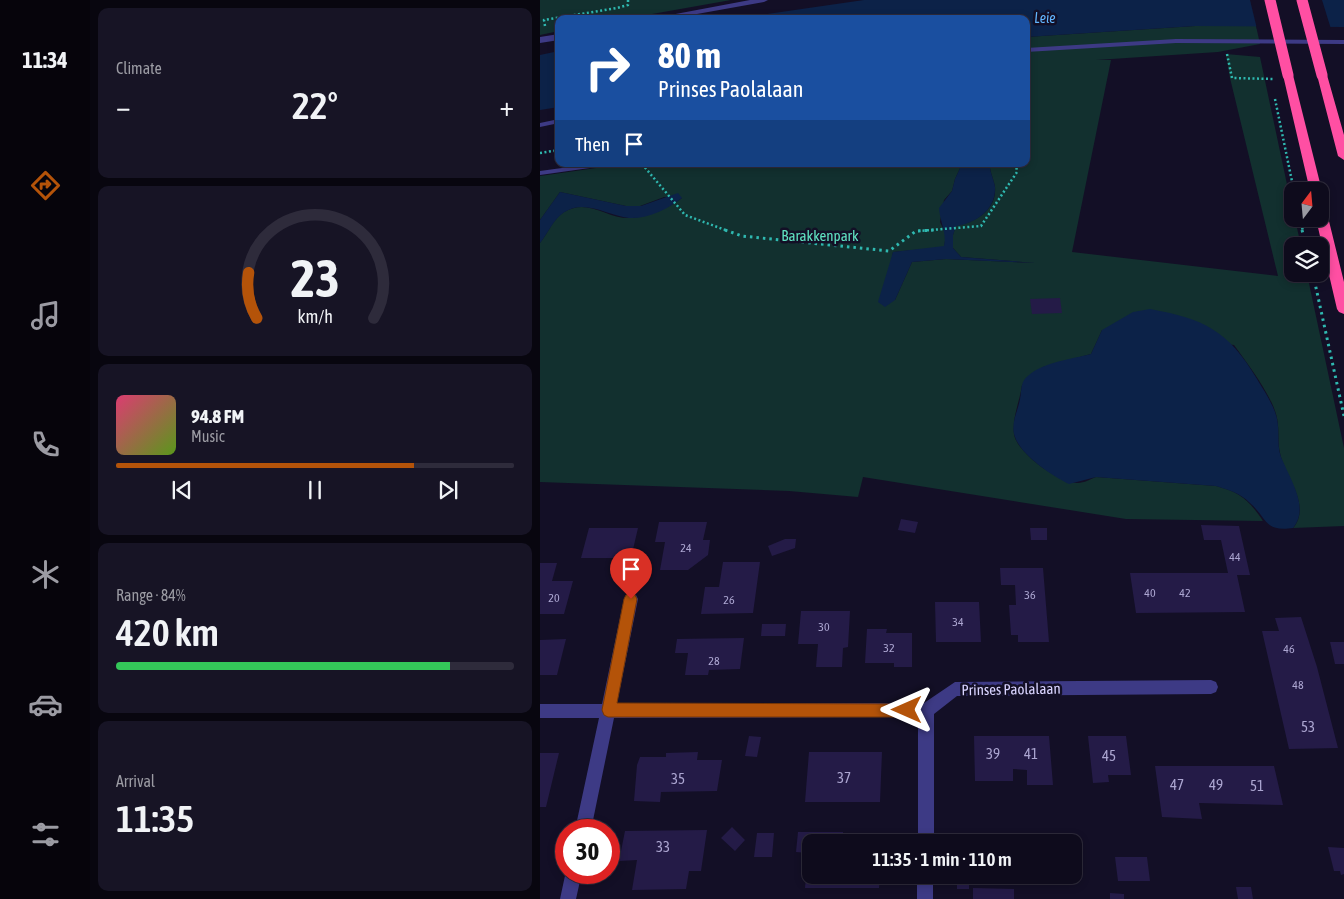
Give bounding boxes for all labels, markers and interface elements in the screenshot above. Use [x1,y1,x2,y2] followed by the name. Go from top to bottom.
[1034,10,1056,26] water label: Leie
[575,35,640,100] icon: right
[658,35,721,75] text: 80 m
[22,47,68,73] text: 11:34
[116,59,162,77] text: Climate
[658,76,803,102] text: Prinses Paolalaan
[292,84,338,127] text: 22°
[116,90,131,122] text: −
[499,90,514,122] text: +
[620,130,648,158] icon: arrive
[575,133,610,155] text: Then
[28,168,63,203] icon: directions
[1284,182,1329,228] north arrow
[1284,182,1329,282] map controls
[781,227,859,244] park label: Barakkenpark
[1284,237,1329,282] button: layers
[291,248,339,308] text: 23
[28,298,63,333] icon: music
[297,306,333,327] text: km/h
[191,405,244,427] text: 94.8 FM
[28,427,63,462] icon: phone
[191,427,225,445] text: Music
[168,476,196,504] icon: previous
[301,476,329,504] icon: pause
[434,476,462,504] icon: next
[680,541,692,555] house number: 24
[610,548,652,599] pin
[1229,550,1241,564] house number: 44
[617,555,645,583] icon: arrive
[28,557,63,592] icon: climate
[116,586,186,604] text: Range · 84%
[1144,586,1156,600] house number: 40
[1179,586,1191,600] house number: 42
[1024,588,1036,602] house number: 36
[548,591,560,605] house number: 20
[723,593,735,607] house number: 26
[116,611,219,654] text: 420 km
[952,615,964,629] house number: 34
[818,620,830,634] house number: 30
[883,641,895,655] house number: 32
[1283,642,1295,656] house number: 46
[708,654,720,668] house number: 28
[1292,678,1304,692] house number: 48
[961,680,1061,698] street label: Prinses Paolalaan
[880,683,932,735] position arrow
[28,687,63,722] icon: car
[1301,718,1315,735] house number: 53
[986,745,1000,762] house number: 39
[1024,745,1038,762] house number: 41
[1102,747,1116,764] house number: 45
[837,769,851,786] house number: 37
[671,770,685,787] house number: 35
[116,772,155,790] text: Arrival
[1170,776,1184,793] house number: 47
[1209,776,1223,793] house number: 49
[1250,777,1264,794] house number: 51
[116,797,194,840] text: 11:35
[28,817,63,852] icon: filters
[555,819,620,884] speed limit sign: 30
[656,838,670,855] house number: 33
[872,848,1012,870] text: 11:35 · 1 min · 110 m

